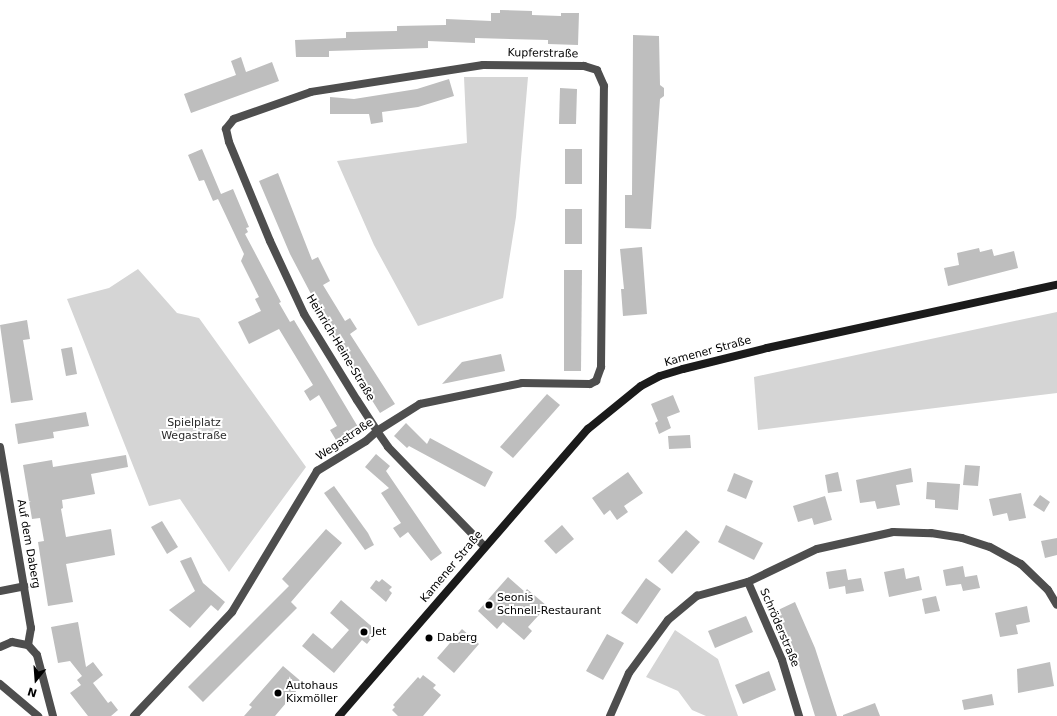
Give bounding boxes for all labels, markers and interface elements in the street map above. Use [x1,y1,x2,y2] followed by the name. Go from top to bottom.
[507,47,579,61] street label: Kupferstraße
[303,292,377,404] street label: Heinrich-Heine-Straße
[663,334,753,370] street label: Kamener Straße
[314,416,376,464] street label: Wegastraße
[161,417,227,443] park label: Spielplatz Wegastraße
[14,498,42,590] street label: Auf dem Daberg
[418,529,486,605] street label: Kamener Straße
[756,587,802,669] street label: Schröderstraße
[497,592,601,618] place label: Seonis Schnell-Restaurant
[484,600,494,610] marker: Seonis Schnell-Restaurant
[372,625,386,639] place label: Jet
[359,627,369,637] marker: Jet
[437,631,477,645] place label: Daberg
[424,633,434,643] marker: Daberg
[16,660,56,700] north arrow
[286,680,338,706] place label: Autohaus Kixmöller
[26,684,39,700] text: N
[273,688,283,698] marker: Autohaus Kixmöller

